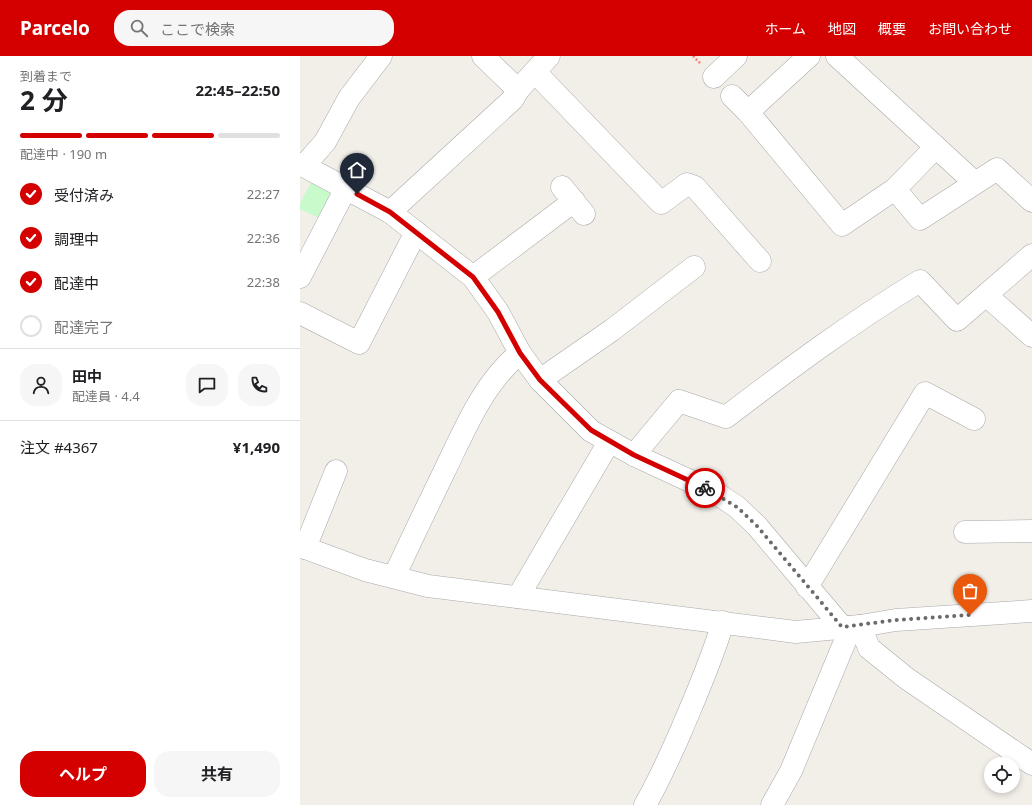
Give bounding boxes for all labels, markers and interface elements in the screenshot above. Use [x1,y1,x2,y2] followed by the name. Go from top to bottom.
[114,10,394,46] search box
[20,15,90,41] text: Parcelo
[128,17,150,39] icon: search
[160,19,235,39] text: ここで検索
[764,19,806,38] text: ホーム
[828,19,856,38] text: 地図
[878,19,906,38] text: 概要
[928,19,1012,38] text: お問い合わせ
[20,67,72,85] text: 到着まで
[195,80,280,100] text: 22:45–22:50
[20,82,68,118] text: 2 分
[20,145,107,163] text: 配達中 · 190 m
[340,153,374,194] pin
[346,159,368,181] icon: home
[20,183,42,205] icon: check
[54,185,114,205] text: 受付済み
[247,185,280,203] text: 22:27
[20,227,42,249] icon: check
[54,229,99,249] text: 調理中
[247,229,280,247] text: 22:36
[20,271,42,293] icon: check
[54,273,99,293] text: 配達中
[247,273,280,291] text: 22:38
[54,317,114,337] text: 配達完了
[20,364,62,406] button: person
[186,364,228,406] button: chat
[238,364,280,406] button: phone
[72,366,102,386] text: 田中
[72,387,140,405] text: 配達員 · 4.4
[20,437,98,457] text: 注文 #4367
[233,437,280,457] text: ¥1,490
[685,468,725,508] courier
[694,477,716,499] icon: bike
[953,574,987,615] pin
[959,580,981,602] icon: bag
[20,751,146,797] button: ヘルプ
[154,751,280,797] button: 共有
[984,757,1020,793] map controls
[984,757,1020,793] button: locate

